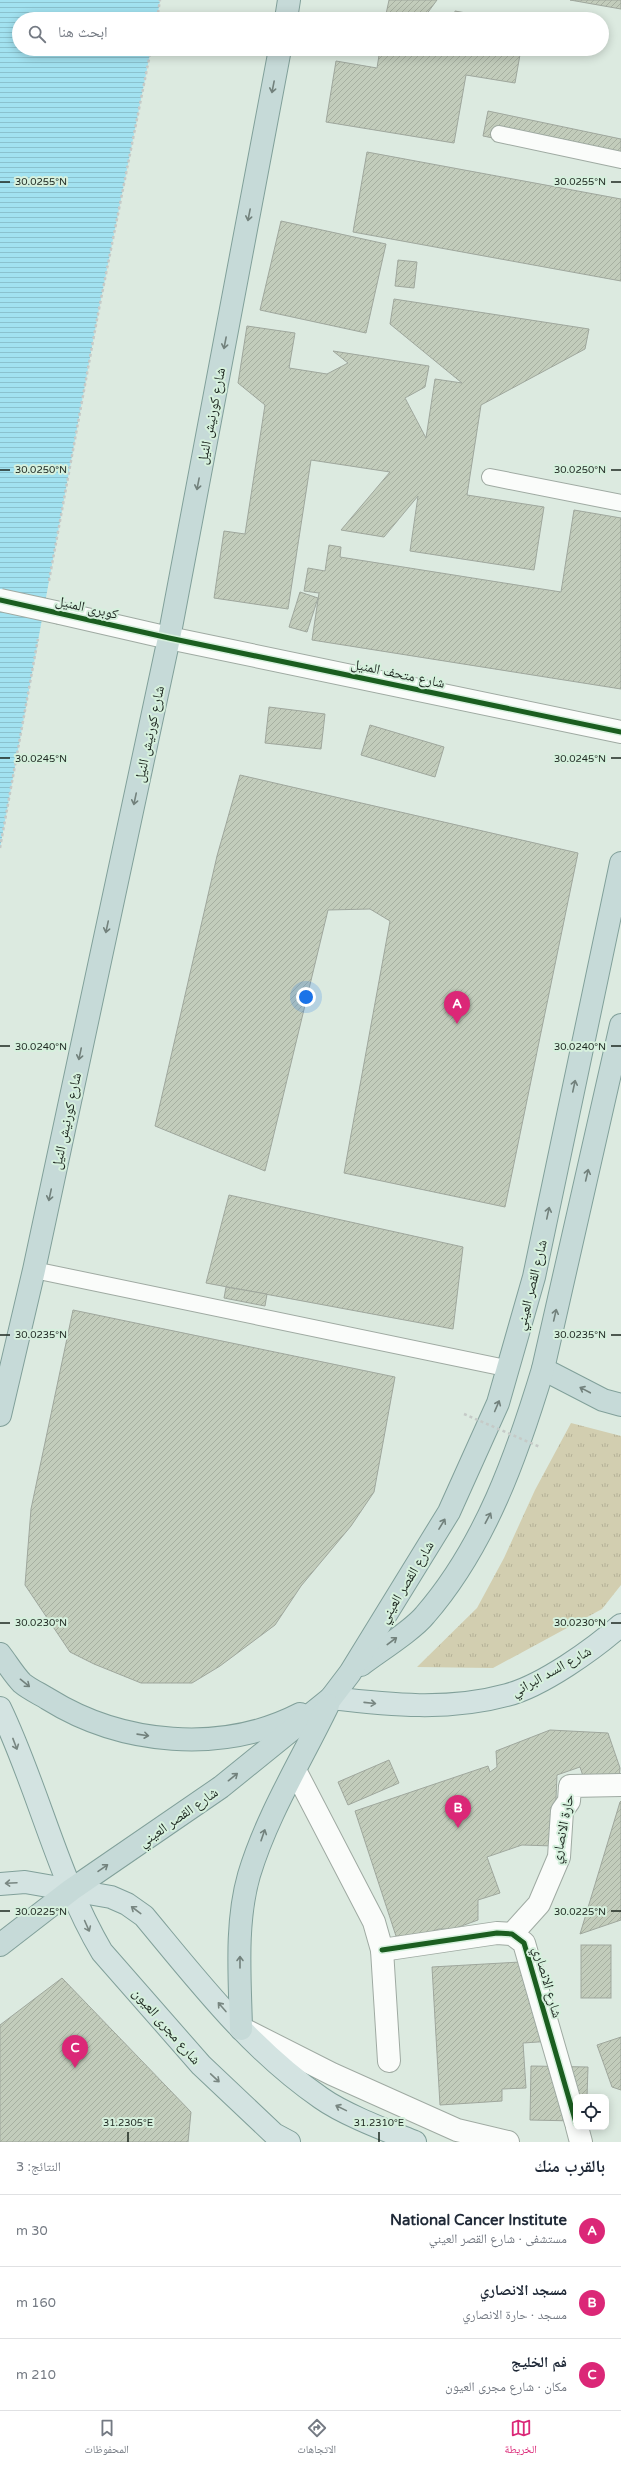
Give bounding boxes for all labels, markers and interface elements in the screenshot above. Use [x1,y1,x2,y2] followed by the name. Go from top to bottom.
[12,12,609,56] search box
[26,23,48,45] icon: search
[58,23,108,41] text: ابحث هنا
[268,80,276,93] one-way arrow
[15,176,67,188] text: 30.0255°N
[554,176,606,188] text: 30.0255°N
[244,208,252,221] one-way arrow
[220,336,228,349] one-way arrow
[194,366,230,466] street label: شارع كورنيش النيل
[15,464,67,476] text: 30.0250°N
[554,464,606,476] text: 30.0250°N
[194,477,202,490] one-way arrow
[54,592,120,623] street label: كوبرى المنيل
[349,655,446,693] street label: شارع متحف المنيل
[131,684,169,784] street label: شارع كورنيش النيل
[15,753,67,765] text: 30.0245°N
[554,753,606,765] text: 30.0245°N
[130,793,138,806] one-way arrow
[103,920,111,933] one-way arrow
[296,987,316,1007] your location
[444,991,470,1024] pin: A
[15,1041,67,1053] text: 30.0240°N
[554,1041,606,1053] text: 30.0240°N
[76,1047,84,1060] one-way arrow
[48,1071,86,1171] street label: شارع كورنيش النيل
[571,1079,579,1092] one-way arrow
[584,1169,592,1182] one-way arrow
[45,1188,53,1201] one-way arrow
[544,1207,552,1220] one-way arrow
[512,1238,553,1333] street label: شارع القصر العيني
[552,1309,560,1322] one-way arrow
[15,1329,67,1341] text: 30.0235°N
[554,1329,606,1341] text: 30.0235°N
[579,1386,591,1394] one-way arrow
[493,1400,501,1412] one-way arrow
[485,1512,492,1524] one-way arrow
[438,1518,446,1530] one-way arrow
[375,1538,440,1628] street label: شارع القصر العيني
[15,1617,67,1629] text: 30.0230°N
[554,1617,606,1629] text: 30.0230°N
[387,1637,398,1645] one-way arrow
[508,1642,596,1703] street label: شارع السد البراني
[20,1679,30,1688] one-way arrow
[363,1699,376,1707] one-way arrow
[136,1731,149,1739] one-way arrow
[11,1737,19,1749] one-way arrow
[227,1773,238,1782] one-way arrow
[135,1784,223,1853] street label: شارع القصر العيني
[547,1793,580,1866] street label: حارة الانصاري
[445,1795,471,1828] pin: B
[260,1829,268,1841] one-way arrow
[98,1864,109,1872] one-way arrow
[5,1879,18,1887] one-way arrow
[15,1906,67,1918] text: 30.0225°N
[130,1906,141,1914] one-way arrow
[554,1906,606,1918] text: 30.0225°N
[84,1919,91,1931] one-way arrow
[527,1945,566,2020] street label: شارع الانصاري
[236,1956,244,1969] one-way arrow
[128,1985,204,2069] street label: شارع مجرى العيون
[217,2002,226,2013] one-way arrow
[62,2035,88,2068] pin: C
[210,2074,220,2083] one-way arrow
[573,2094,609,2130] map controls
[573,2094,609,2130] button: locate
[336,2104,348,2111] one-way arrow
[103,2117,153,2129] text: 31.2305°E
[354,2117,404,2129] text: 31.2310°E
[534,2156,605,2177] text: بالقرب منك
[16,2159,61,2175] text: النتائج: 3
[390,2211,567,2229] text: National Cancer Institute
[16,2223,48,2239] text: 30 m
[587,2223,597,2239] text: A
[429,2231,567,2247] text: مستشفى · شارع القصر العيني
[480,2281,567,2299] text: مسجد الانصاري
[16,2295,56,2311] text: 160 m
[588,2295,597,2311] text: B
[462,2307,567,2323] text: مسجد · حارة الانصاري
[511,2353,567,2371] text: فم الخليج
[16,2367,56,2383] text: 210 m
[587,2367,597,2383] text: C
[445,2379,567,2395] text: مكان · شارع مجرى العيون
[84,2417,129,2460] tab: المحفوظات
[297,2417,336,2460] tab: الاتجاهات
[504,2417,537,2460] tab: الخريطة

